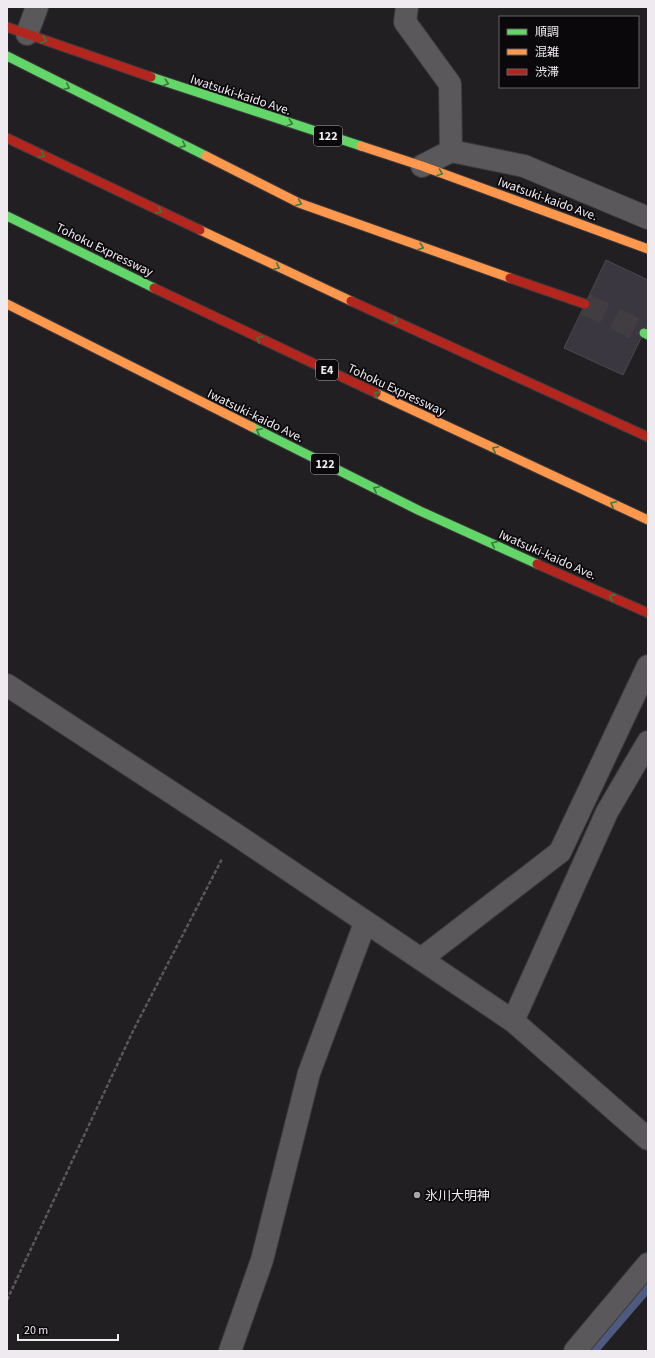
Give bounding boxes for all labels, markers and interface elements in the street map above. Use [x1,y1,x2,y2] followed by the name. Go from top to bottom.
[499,16,639,88] legend
[535,24,559,41] text: 順調
[40,35,47,44] one-way arrow
[535,44,559,61] text: 混雑
[535,64,559,81] text: 渋滞
[188,70,293,120] street label: Iwatsuki-kaido Ave.
[163,78,170,87] one-way arrow
[62,82,70,89] one-way arrow
[286,118,293,127] one-way arrow
[314,126,342,146] road number: 122
[179,140,186,148] one-way arrow
[38,150,45,158] one-way arrow
[436,168,443,176] one-way arrow
[495,173,600,225] street label: Iwatsuki-kaido Ave.
[295,198,302,206] one-way arrow
[155,206,163,214] one-way arrow
[53,219,156,281] street label: Tohoku Expressway
[418,242,425,250] one-way arrow
[272,262,280,270] one-way arrow
[390,316,398,324] one-way arrow
[256,336,264,344] one-way arrow
[345,359,449,421] street label: Tohoku Expressway
[316,360,338,380] road number: E4
[204,385,307,447] street label: Iwatsuki-kaido Ave.
[374,391,382,399] one-way arrow
[256,428,264,436] one-way arrow
[492,446,499,454] one-way arrow
[311,454,339,474] road number: 122
[373,486,380,494] one-way arrow
[609,501,617,509] one-way arrow
[496,525,599,585] street label: Iwatsuki-kaido Ave.
[490,541,498,549] one-way arrow
[609,594,617,602] one-way arrow
[425,1187,490,1205] place label: 氷川大明神
[412,1190,422,1200] marker: 氷川大明神
[18,1316,118,1342] scale bar
[24,1322,48,1339] text: 20 m

